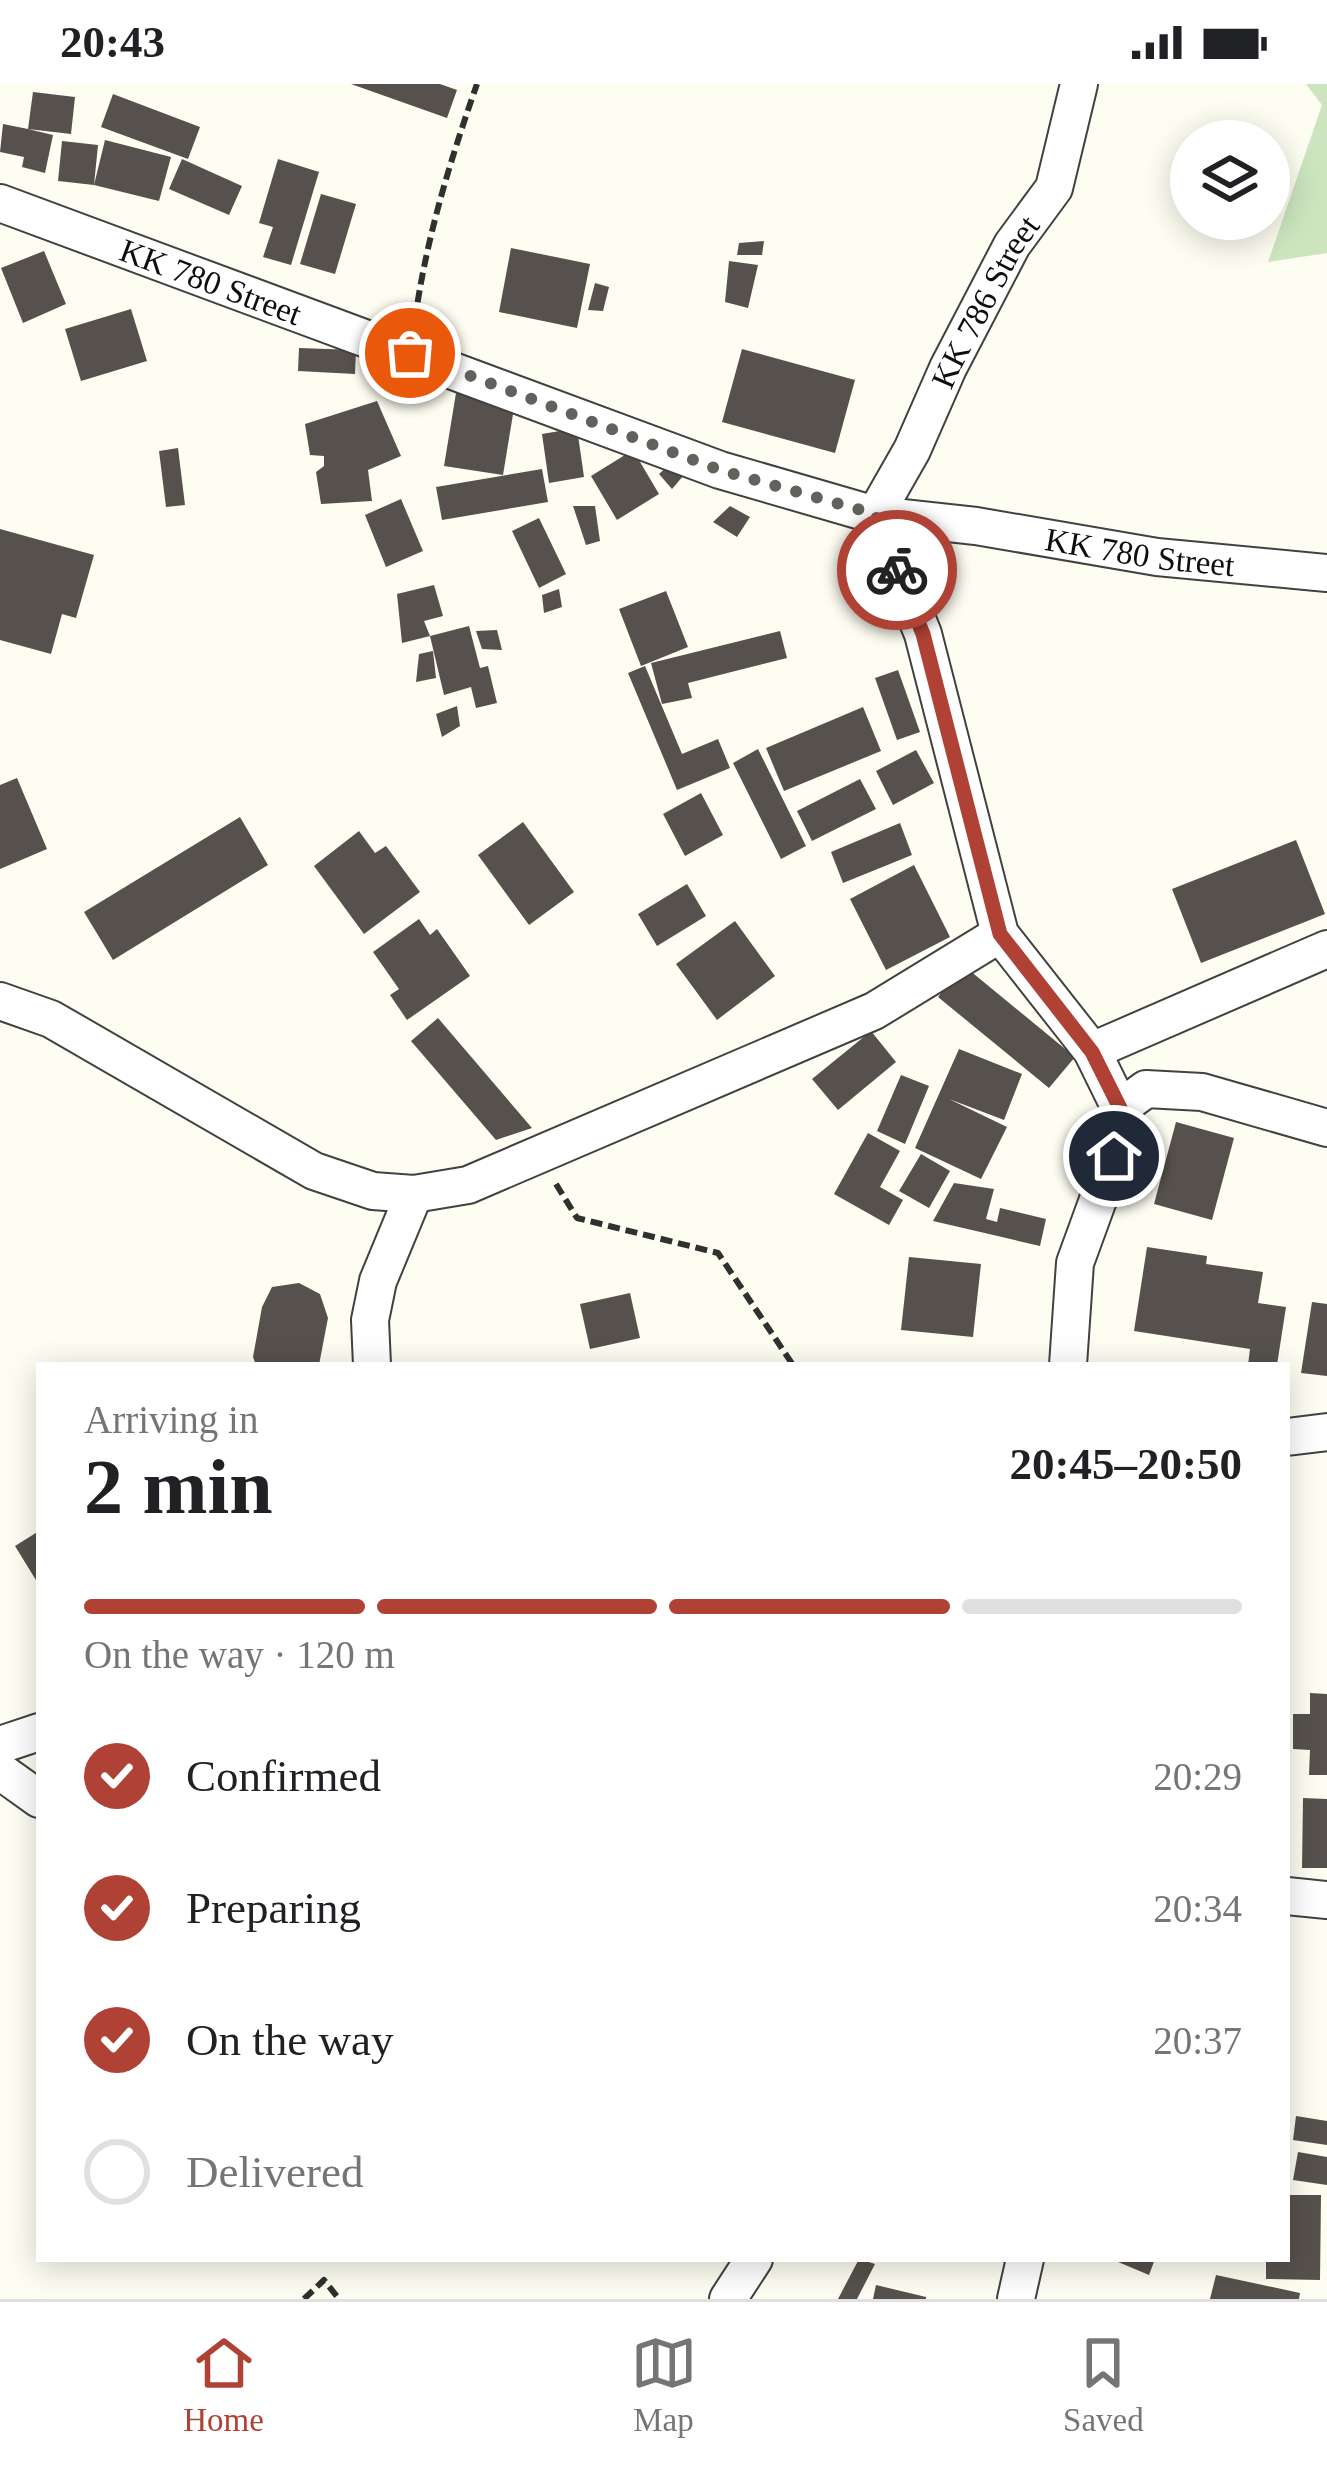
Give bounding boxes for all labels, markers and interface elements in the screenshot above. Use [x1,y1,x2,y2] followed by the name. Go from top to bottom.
[60,17,165,67] text: 20:43
[1170,120,1290,240] map controls
[1170,120,1290,240] button: layers
[925,209,1047,394] street label: KK 786 Street
[115,232,306,332] street label: KK 780 Street
[359,302,461,404] pin
[377,320,443,386] icon: bag
[837,510,957,630] courier
[1043,521,1236,583] street label: KK 780 Street
[864,537,930,603] icon: bike
[1063,1105,1165,1207] pin
[1081,1123,1147,1189] icon: home
[84,1398,258,1441] text: Arriving in
[1010,1439,1242,1489] text: 20:45–20:50
[84,1443,273,1530] text: 2 min
[84,1633,395,1676] text: On the way · 120 m
[84,1743,150,1809] icon: check
[186,1751,381,1801] text: Confirmed
[1153,1755,1242,1798] text: 20:29
[84,1875,150,1941] icon: check
[186,1883,361,1933] text: Preparing
[1153,1887,1242,1930] text: 20:34
[84,2007,150,2073] icon: check
[186,2015,393,2065] text: On the way
[1153,2019,1242,2062] text: 20:37
[186,2147,363,2197] text: Delivered
[183,2330,264,2439] tab: Home
[631,2330,697,2439] tab: Map
[1063,2330,1144,2439] tab: Saved

